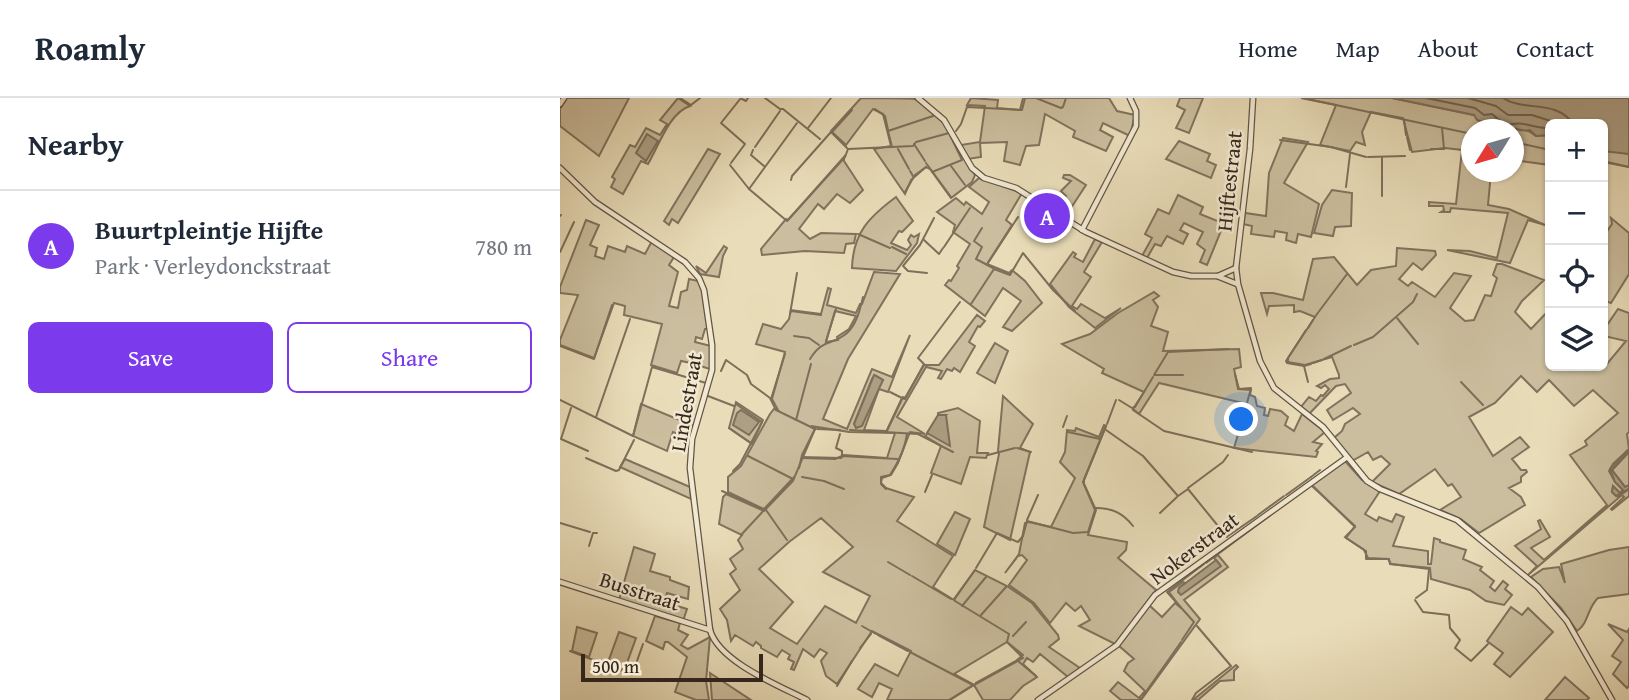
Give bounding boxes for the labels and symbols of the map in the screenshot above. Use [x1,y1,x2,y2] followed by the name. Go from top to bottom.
[1461,119,1524,182] north arrow
[1208,129,1250,233] street label: Hijftestraat
[1024,190,1070,242] pin: A
[662,349,710,454] street label: Lindestraat
[1224,402,1258,436] your location
[1143,504,1246,592] street label: Nokerstraat
[596,563,685,619] street label: Busstraat
[581,651,763,683] scale bar

